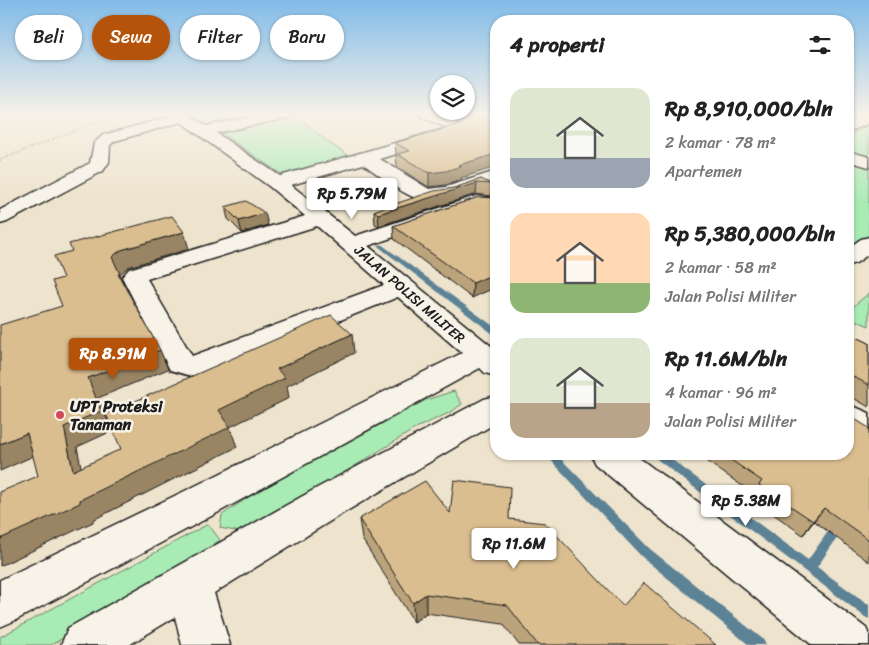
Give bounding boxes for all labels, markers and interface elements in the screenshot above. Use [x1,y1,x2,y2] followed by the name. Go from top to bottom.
[15,15,82,60] chip: Beli
[92,15,170,60] chip: Sewa
[180,15,260,60] chip: Filter
[270,15,344,60] chip: Baru
[510,26,604,64] text: 4 properti
[806,31,834,59] icon: filters
[430,75,475,120] map controls
[430,75,475,120] button: layers
[665,90,833,128] text: Rp 8,910,000/bln
[550,108,610,168] icon: home
[665,128,776,157] text: 2 kamar · 78 m²
[665,157,742,186] text: Apartemen
[300,178,404,220] pin: Rp 5.79M
[318,179,386,208] text: Rp 5.79M
[665,215,835,253] text: Rp 5,380,000/bln
[550,233,610,293] icon: home
[348,238,471,350] street label: JALAN POLISI MILITER
[665,253,777,282] text: 2 kamar · 58 m²
[665,282,796,311] text: Jalan Polisi Militer
[61,338,165,380] pin: Rp 8.91M
[80,339,146,368] text: Rp 8.91M
[665,340,787,378] text: Rp 11.6M/bln
[550,358,610,418] icon: home
[665,378,777,407] text: 4 kamar · 96 m²
[70,392,163,439] place label: UPT Proteksi Tanaman
[665,407,796,436] text: Jalan Polisi Militer
[54,409,66,421] marker: UPT Proteksi Tanaman
[694,484,798,527] pin: Rp 5.38M
[712,486,780,515] text: Rp 5.38M
[462,528,566,570] pin: Rp 11.6M
[482,529,546,558] text: Rp 11.6M

